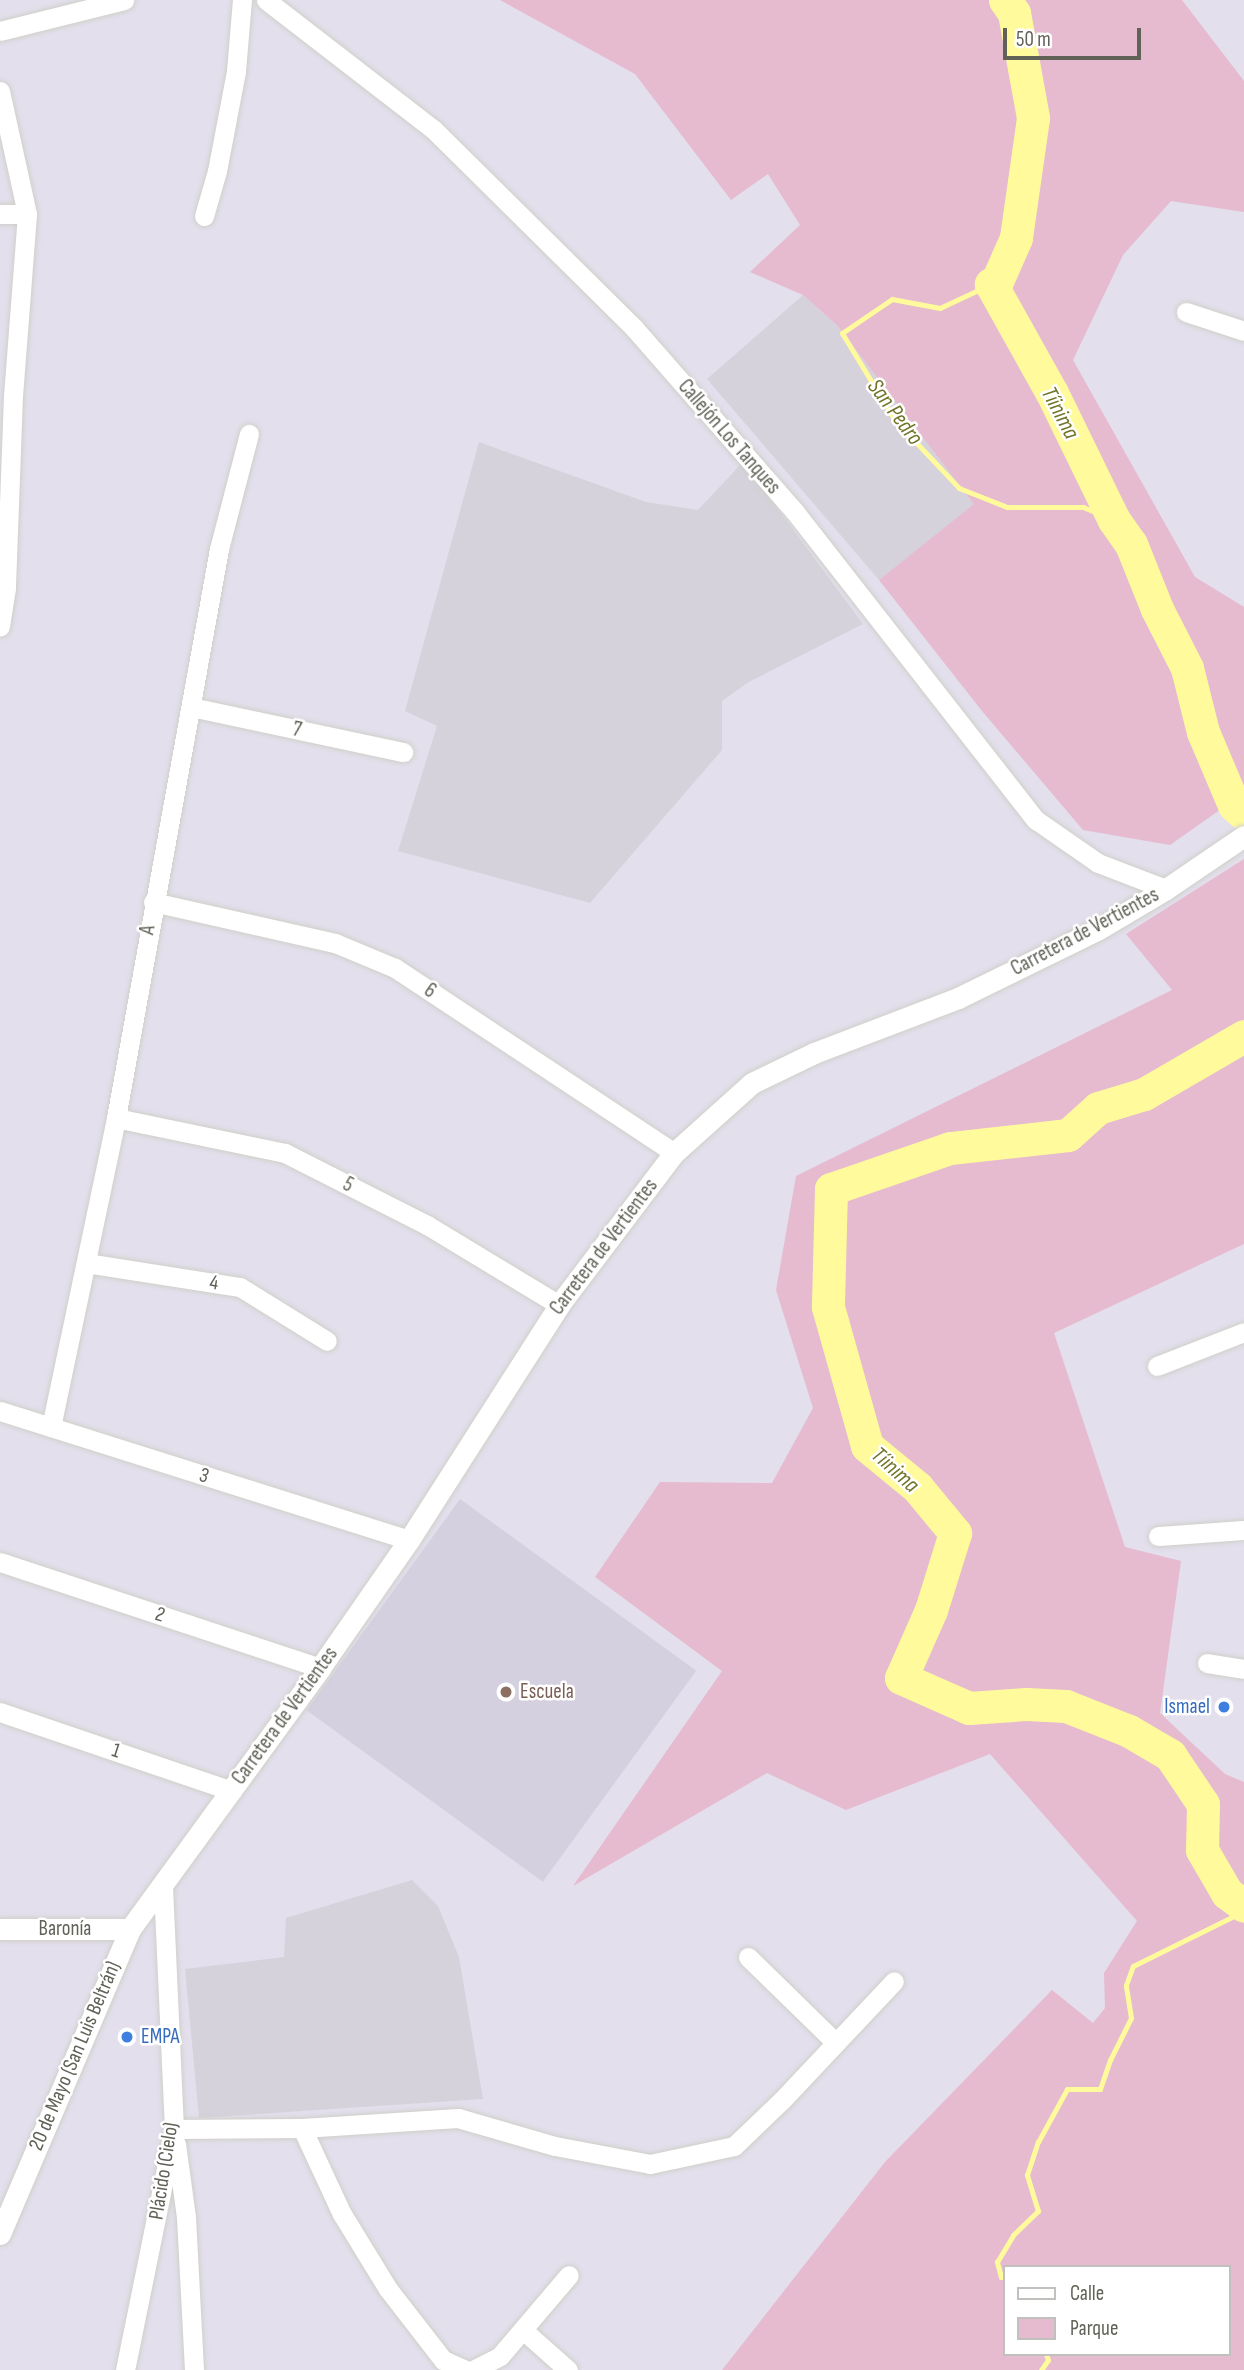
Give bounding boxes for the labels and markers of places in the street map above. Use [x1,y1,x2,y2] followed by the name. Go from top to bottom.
[520,1679,574,1705] place label: Escuela
[498,1684,514,1700] marker: Escuela
[1164,1694,1210,1720] place label: Ismael
[1216,1699,1232,1715] marker: Ismael
[141,2024,179,2050] place label: EMPA
[119,2029,135,2045] marker: EMPA

